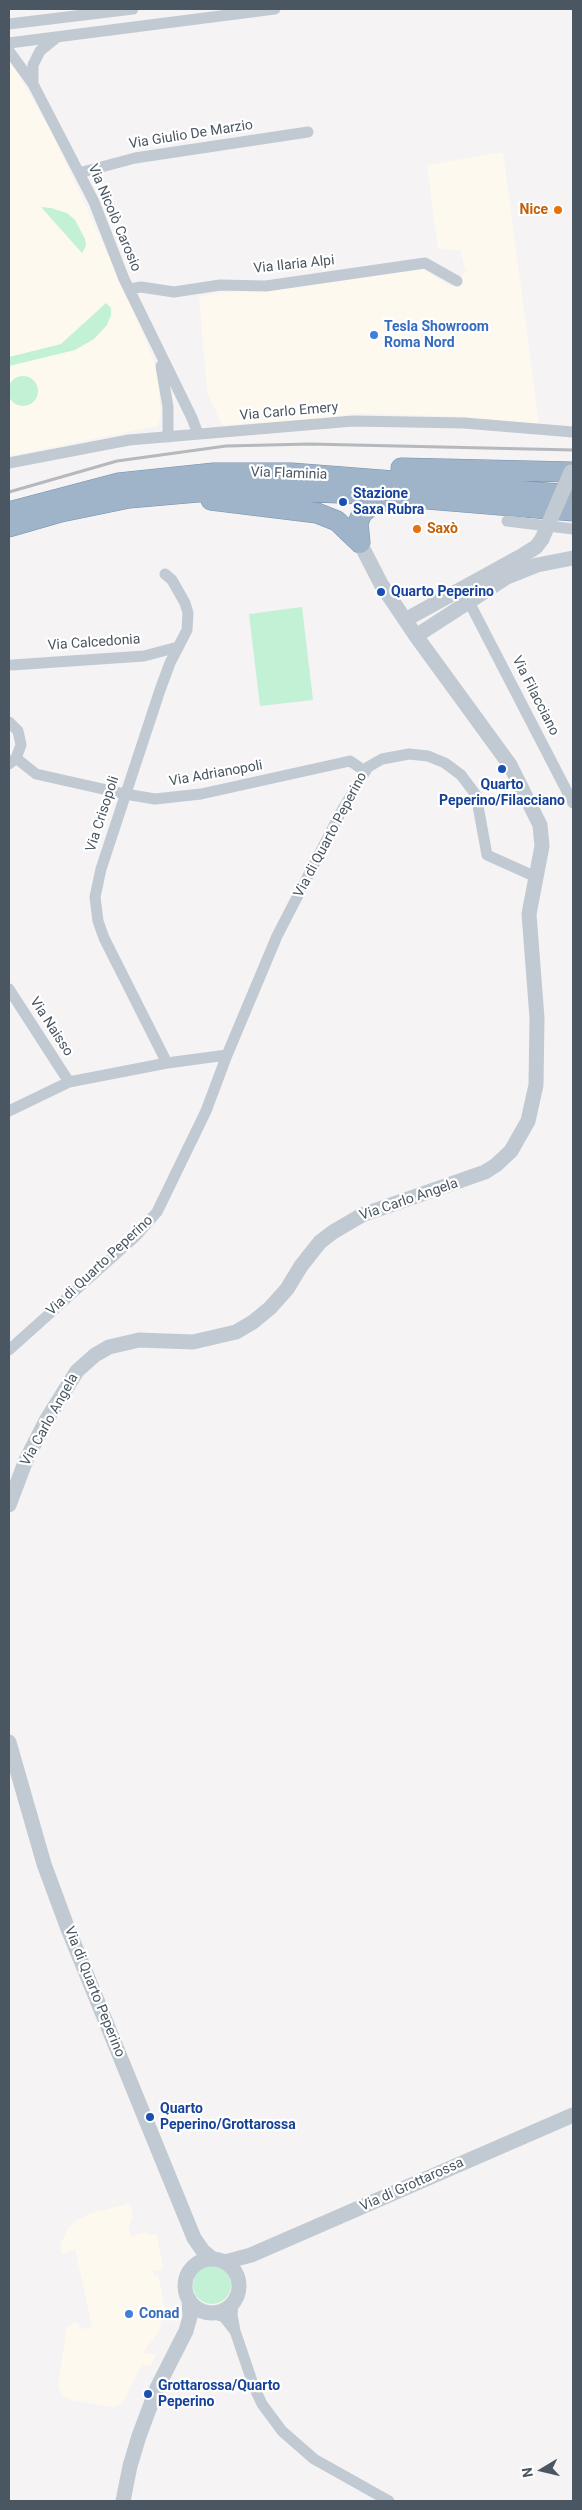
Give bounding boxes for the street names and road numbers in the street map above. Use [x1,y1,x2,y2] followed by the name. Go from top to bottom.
[128,117,254,153] street label: Via Giulio De Marzio
[84,162,144,274] street label: Via Nicolò Carosio
[253,252,335,278] street label: Via Ilaria Alpi
[239,399,339,425] street label: Via Carlo Emery
[250,464,328,484] street label: Via Flaminia
[47,631,141,655] street label: Via Calcedonia
[508,653,562,739] street label: Via Filacciano
[168,758,264,790] street label: Via Adrianopoli
[291,769,371,901] street label: Via di Quarto Peperino
[83,774,123,854] street label: Via Crisopoli
[26,994,76,1060] street label: Via Naisso
[358,1175,460,1225] street label: Via Carlo Angela
[43,1212,157,1320] street label: Via di Quarto Peperino
[18,1371,82,1469] street label: Via Carlo Angela
[60,1924,128,2060] street label: Via di Quarto Peperino
[358,2155,466,2215] street label: Via di Grottarossa

